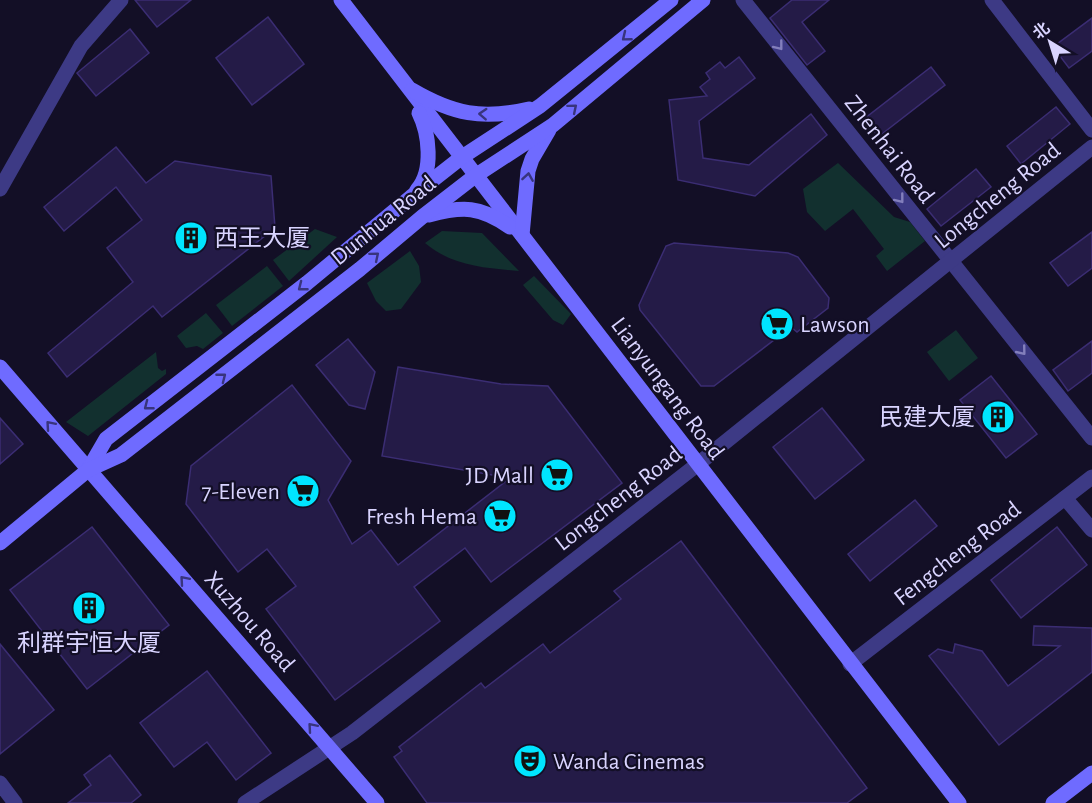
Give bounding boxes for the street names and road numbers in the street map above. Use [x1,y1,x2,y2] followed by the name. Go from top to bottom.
[840,91,939,208] street label: Zhenhai Road
[930,138,1065,254] street label: Longcheng Road
[327,171,441,270] street label: Dunhua Road
[606,313,728,464] street label: Lianyungang Road
[551,442,687,556] street label: Longcheng Road
[890,497,1025,610] street label: Fengcheng Road
[199,567,299,676] street label: Xuzhou Road

